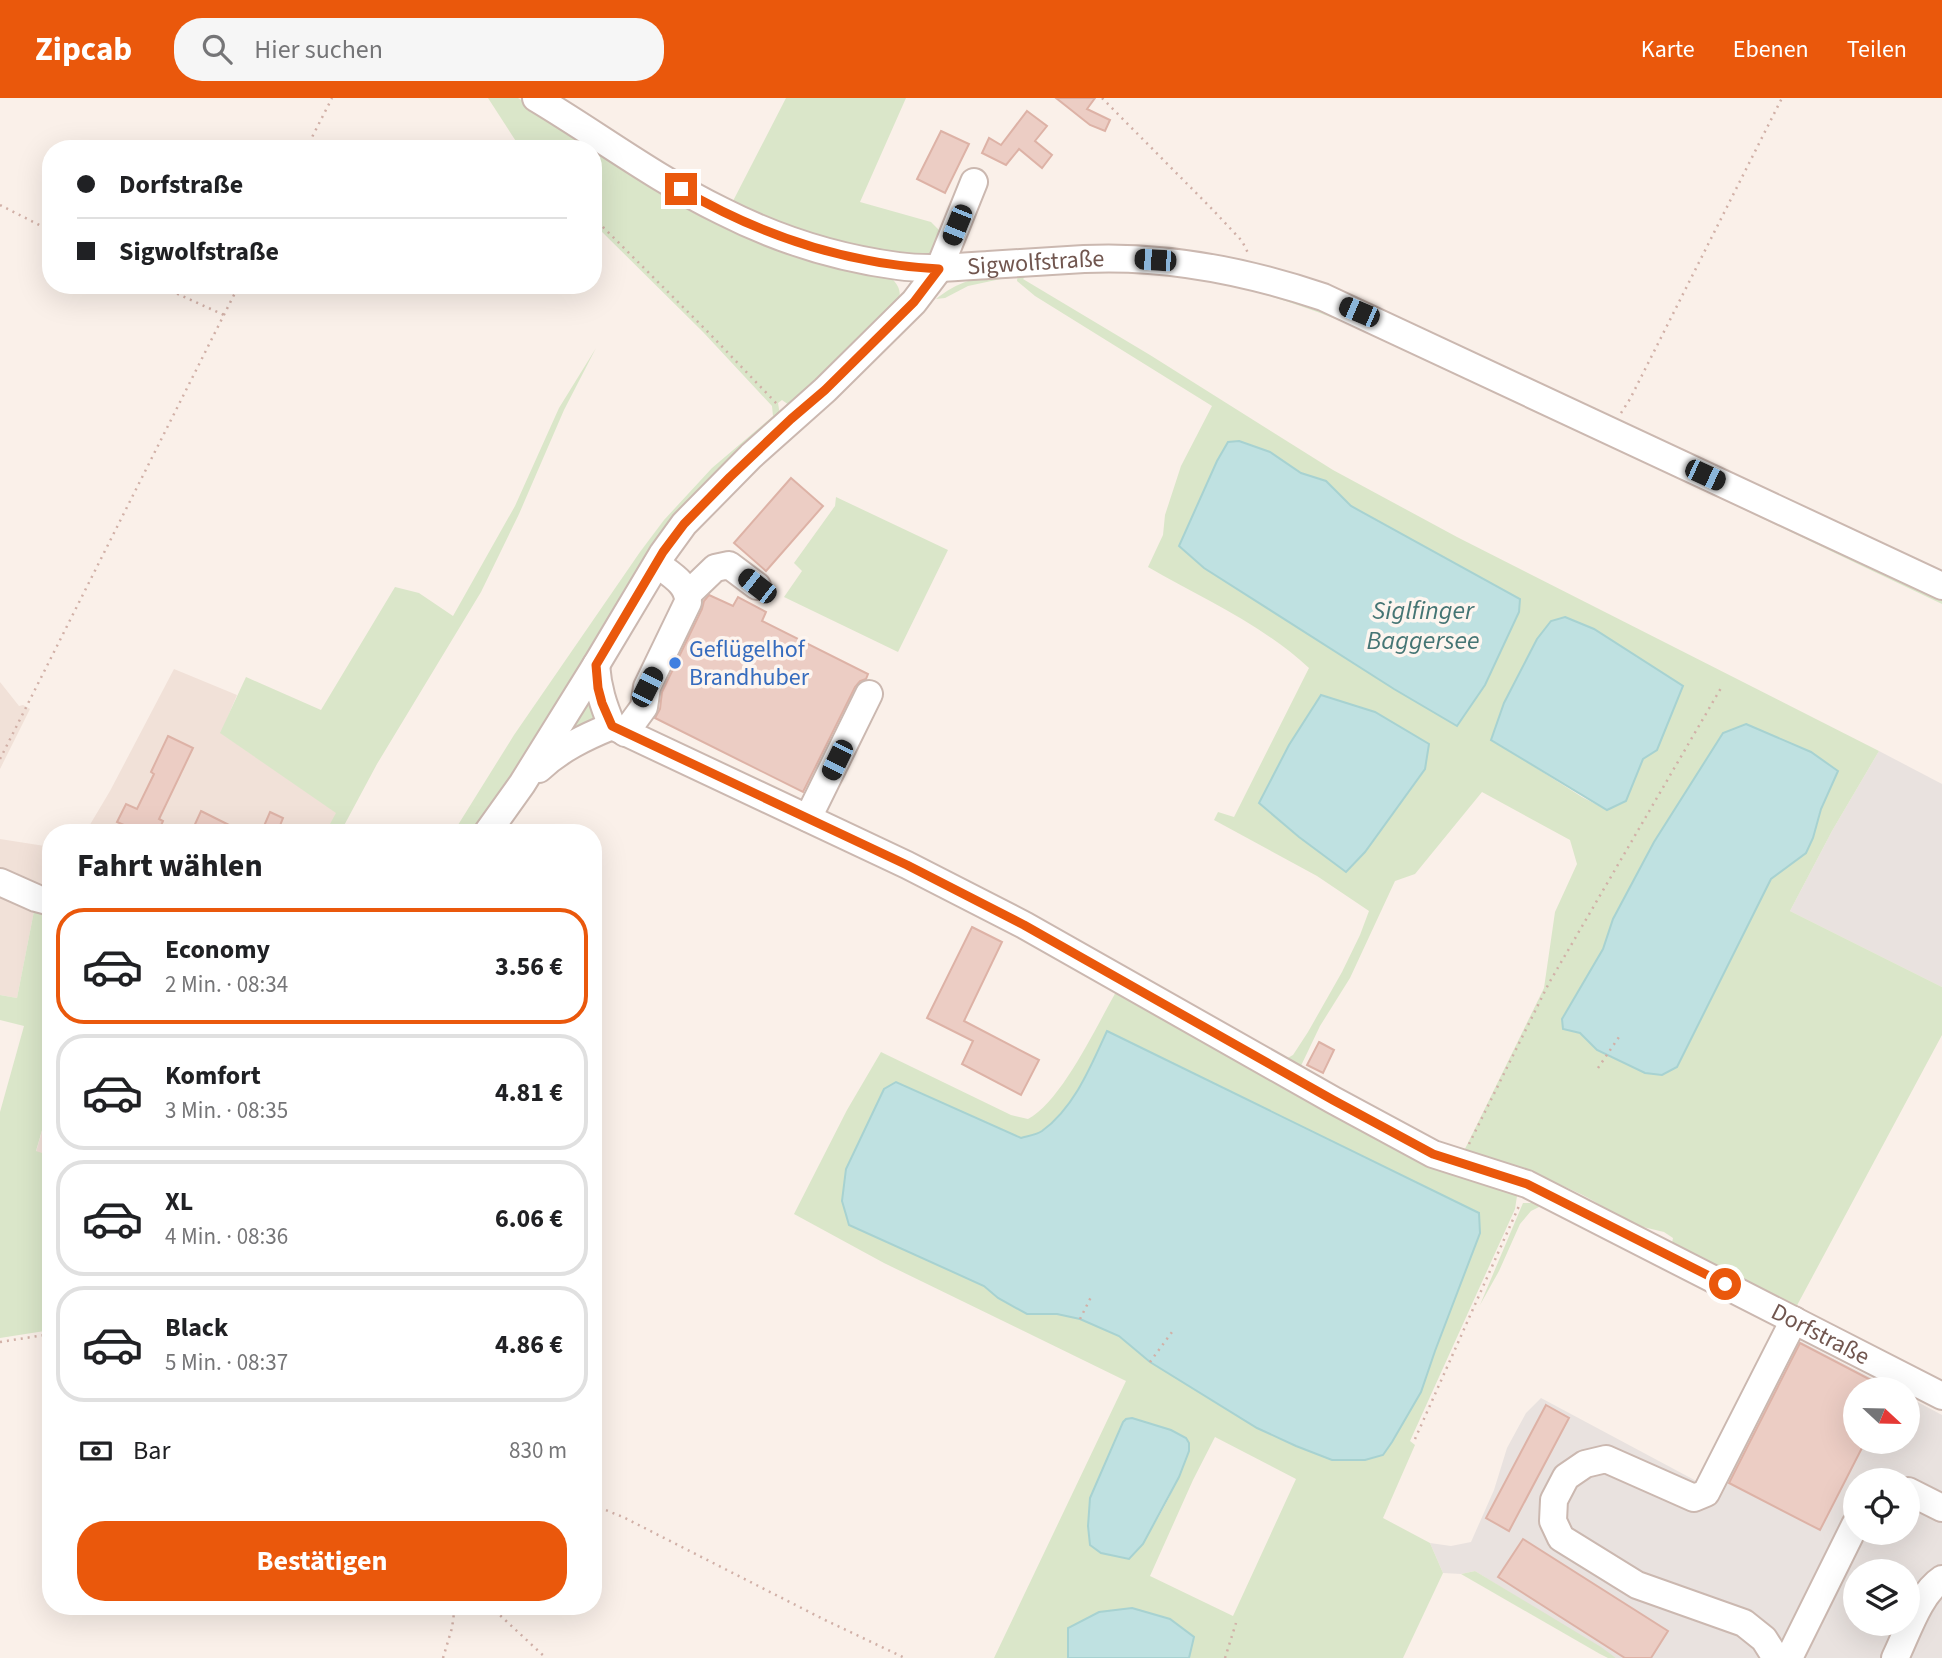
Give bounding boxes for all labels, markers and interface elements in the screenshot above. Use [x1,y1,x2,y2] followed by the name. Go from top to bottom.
[174,18,664,81] search box
[35,26,132,73] text: Zipcab
[198,30,236,68] icon: search
[254,31,383,68] text: Hier suchen
[1641,32,1695,67] text: Karte
[1733,32,1809,67] text: Ebenen
[1847,32,1907,67] text: Teilen
[119,166,243,203] text: Dorfstraße
[665,173,697,205] route end
[940,202,975,248] car
[119,233,279,270] text: Sigwolfstraße
[966,241,1105,284] street label: Sigwolfstraße
[1134,248,1177,272] car
[1336,294,1383,330] car
[1682,457,1729,493] car
[734,565,781,607] car
[1367,592,1479,659] water label: Siglfinger Baggersee
[689,632,810,695] place label: Geflügelhof Brandhuber
[667,655,683,671] marker: Geflügelhof Brandhuber
[629,664,666,710] car
[819,737,856,783] car
[77,843,263,889] text: Fahrt wählen
[165,931,270,968] text: Economy
[81,935,144,998] icon: car
[495,948,563,985] text: 3.56 €
[165,968,288,1001] text: 2 Min. · 08:34
[165,1057,261,1094] text: Komfort
[81,1061,144,1124] icon: car
[495,1074,563,1111] text: 4.81 €
[165,1094,288,1127] text: 3 Min. · 08:35
[165,1183,193,1220] text: XL
[81,1187,144,1250] icon: car
[495,1200,563,1237] text: 6.06 €
[165,1220,288,1253] text: 4 Min. · 08:36
[1709,1268,1741,1300] route start
[1765,1294,1876,1374] street label: Dorfstraße
[165,1309,228,1346] text: Black
[81,1313,144,1376] icon: car
[495,1326,563,1363] text: 4.86 €
[165,1346,288,1379] text: 5 Min. · 08:37
[1843,1377,1920,1454] north arrow
[1843,1377,1920,1636] map controls
[77,1432,115,1470] icon: cash
[133,1432,170,1469] text: Bar
[509,1434,567,1467] text: 830 m
[1843,1468,1920,1545] button: locate
[77,1521,567,1601] button: Bestätigen
[1843,1559,1920,1636] button: layers

